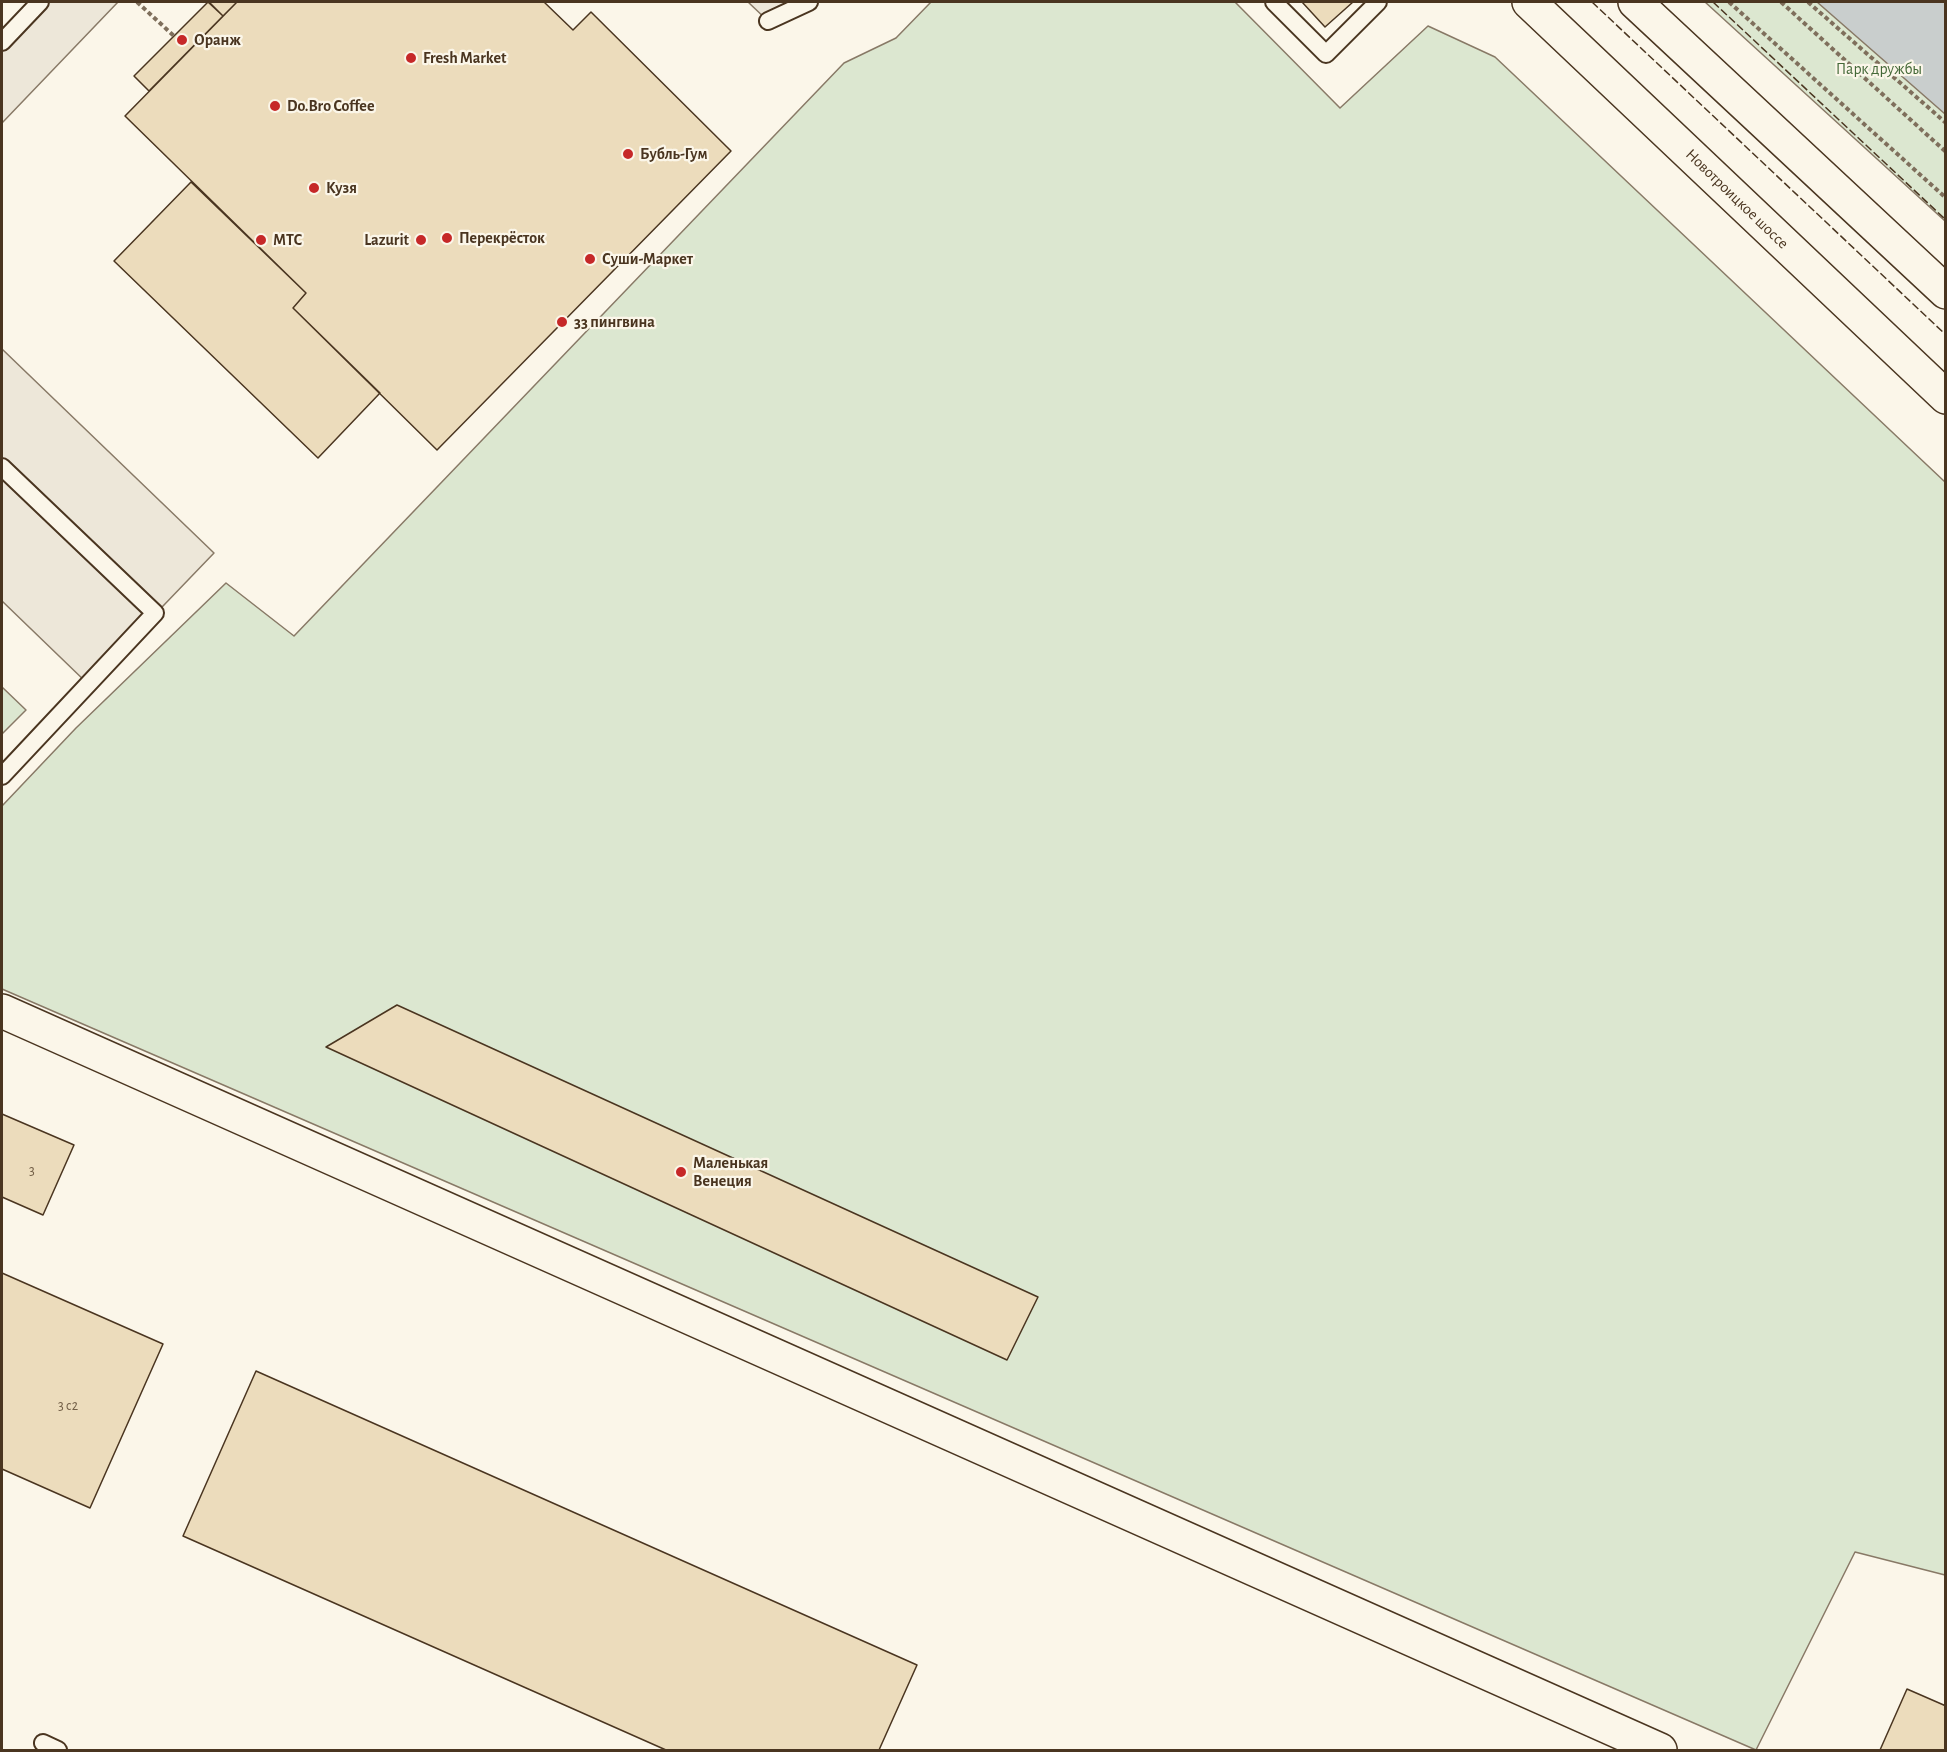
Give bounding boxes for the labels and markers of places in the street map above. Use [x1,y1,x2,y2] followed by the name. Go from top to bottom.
[194,30,241,50] place label: Оранж
[175,33,189,47] marker: Оранж
[423,48,506,68] place label: Fresh Market
[404,51,418,65] marker: Fresh Market
[287,96,374,116] place label: Do.Bro Coffee
[268,99,282,113] marker: Do.Bro Coffee
[640,144,707,164] place label: Бубль-Гум
[621,147,635,161] marker: Бубль-Гум
[326,178,357,198] place label: Кузя
[307,181,321,195] marker: Кузя
[459,228,545,248] place label: Перекрёсток
[273,230,302,250] place label: МТС
[364,230,409,250] place label: Lazurit
[440,231,454,245] marker: Перекрёсток
[254,233,268,247] marker: МТС
[414,233,428,247] marker: Lazurit
[602,249,693,269] place label: Суши-Маркет
[583,252,597,266] marker: Суши-Маркет
[574,312,655,332] place label: 33 пингвина
[555,315,569,329] marker: 33 пингвина
[693,1153,768,1191] place label: Маленькая Венеция
[674,1165,688,1179] marker: Маленькая Венеция

